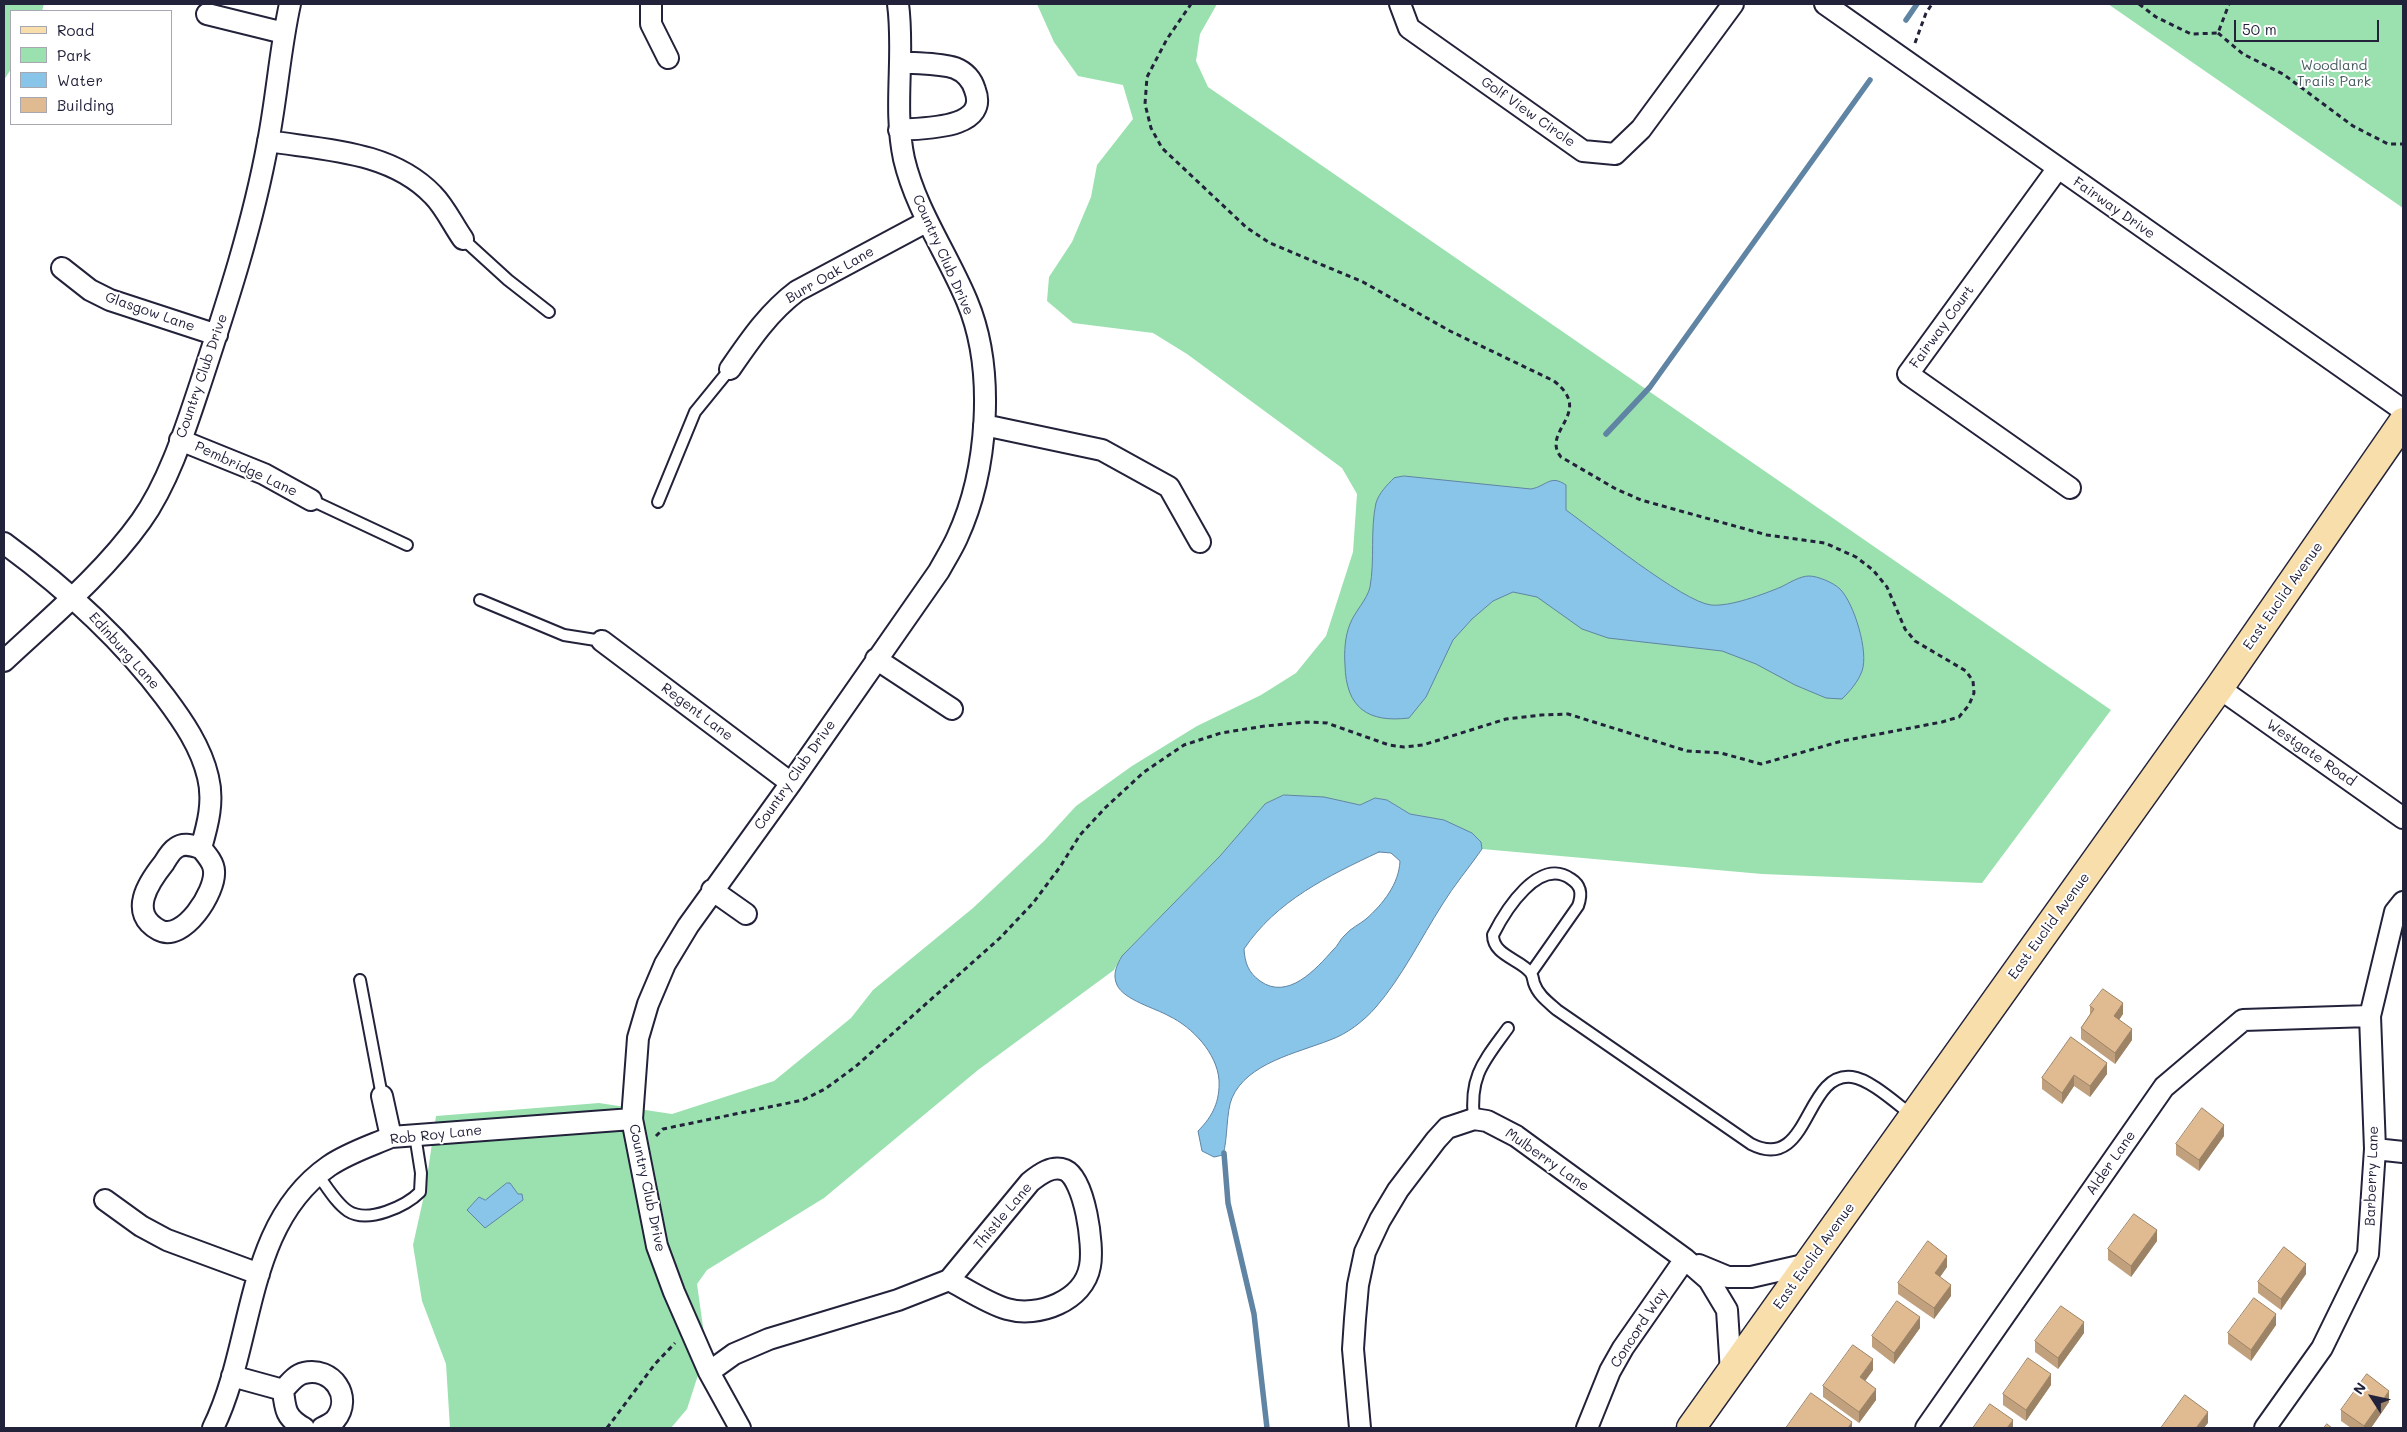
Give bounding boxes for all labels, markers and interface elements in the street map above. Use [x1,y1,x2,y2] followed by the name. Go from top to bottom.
[10,10,172,125] legend
[2237,10,2382,42] scale bar
[2242,19,2277,39] text: 50 m
[57,20,94,40] text: Road
[57,45,91,65] text: Park
[2297,58,2371,90] park label: Woodland Trails Park
[57,70,103,90] text: Water
[1478,73,1578,151] street label: Golf View Circle
[57,95,114,115] text: Building
[2070,174,2158,242] street label: Fairway Drive
[909,192,977,318] street label: Country Club Drive
[783,243,877,307] street label: Burr Oak Lane
[1906,282,1978,372] street label: Fairway Court
[103,289,197,335] street label: Glasgow Lane
[173,312,231,440] street label: Country Club Drive
[192,438,300,500] street label: Pembridge Lane
[2239,539,2327,653] street label: East Euclid Avenue
[85,609,163,693] street label: Edinburg Lane
[658,680,736,744] street label: Regent Lane
[2263,716,2359,790] street label: Westgate Road
[751,717,839,833] street label: Country Club Drive
[2005,869,2093,983] street label: East Euclid Avenue
[389,1122,483,1148] street label: Rob Roy Lane
[625,1123,669,1253] street label: Country Club Drive
[1502,1125,1592,1195] street label: Mulberry Lane
[2362,1126,2382,1226] street label: Barberry Lane
[2083,1128,2139,1198] street label: Alder Lane
[970,1179,1036,1253] street label: Thistle Lane
[1770,1199,1858,1313] street label: East Euclid Avenue
[1607,1285,1671,1371] street label: Concord Way
[2347,1372,2397,1422] north arrow
[2348,1378,2370,1398] text: N

